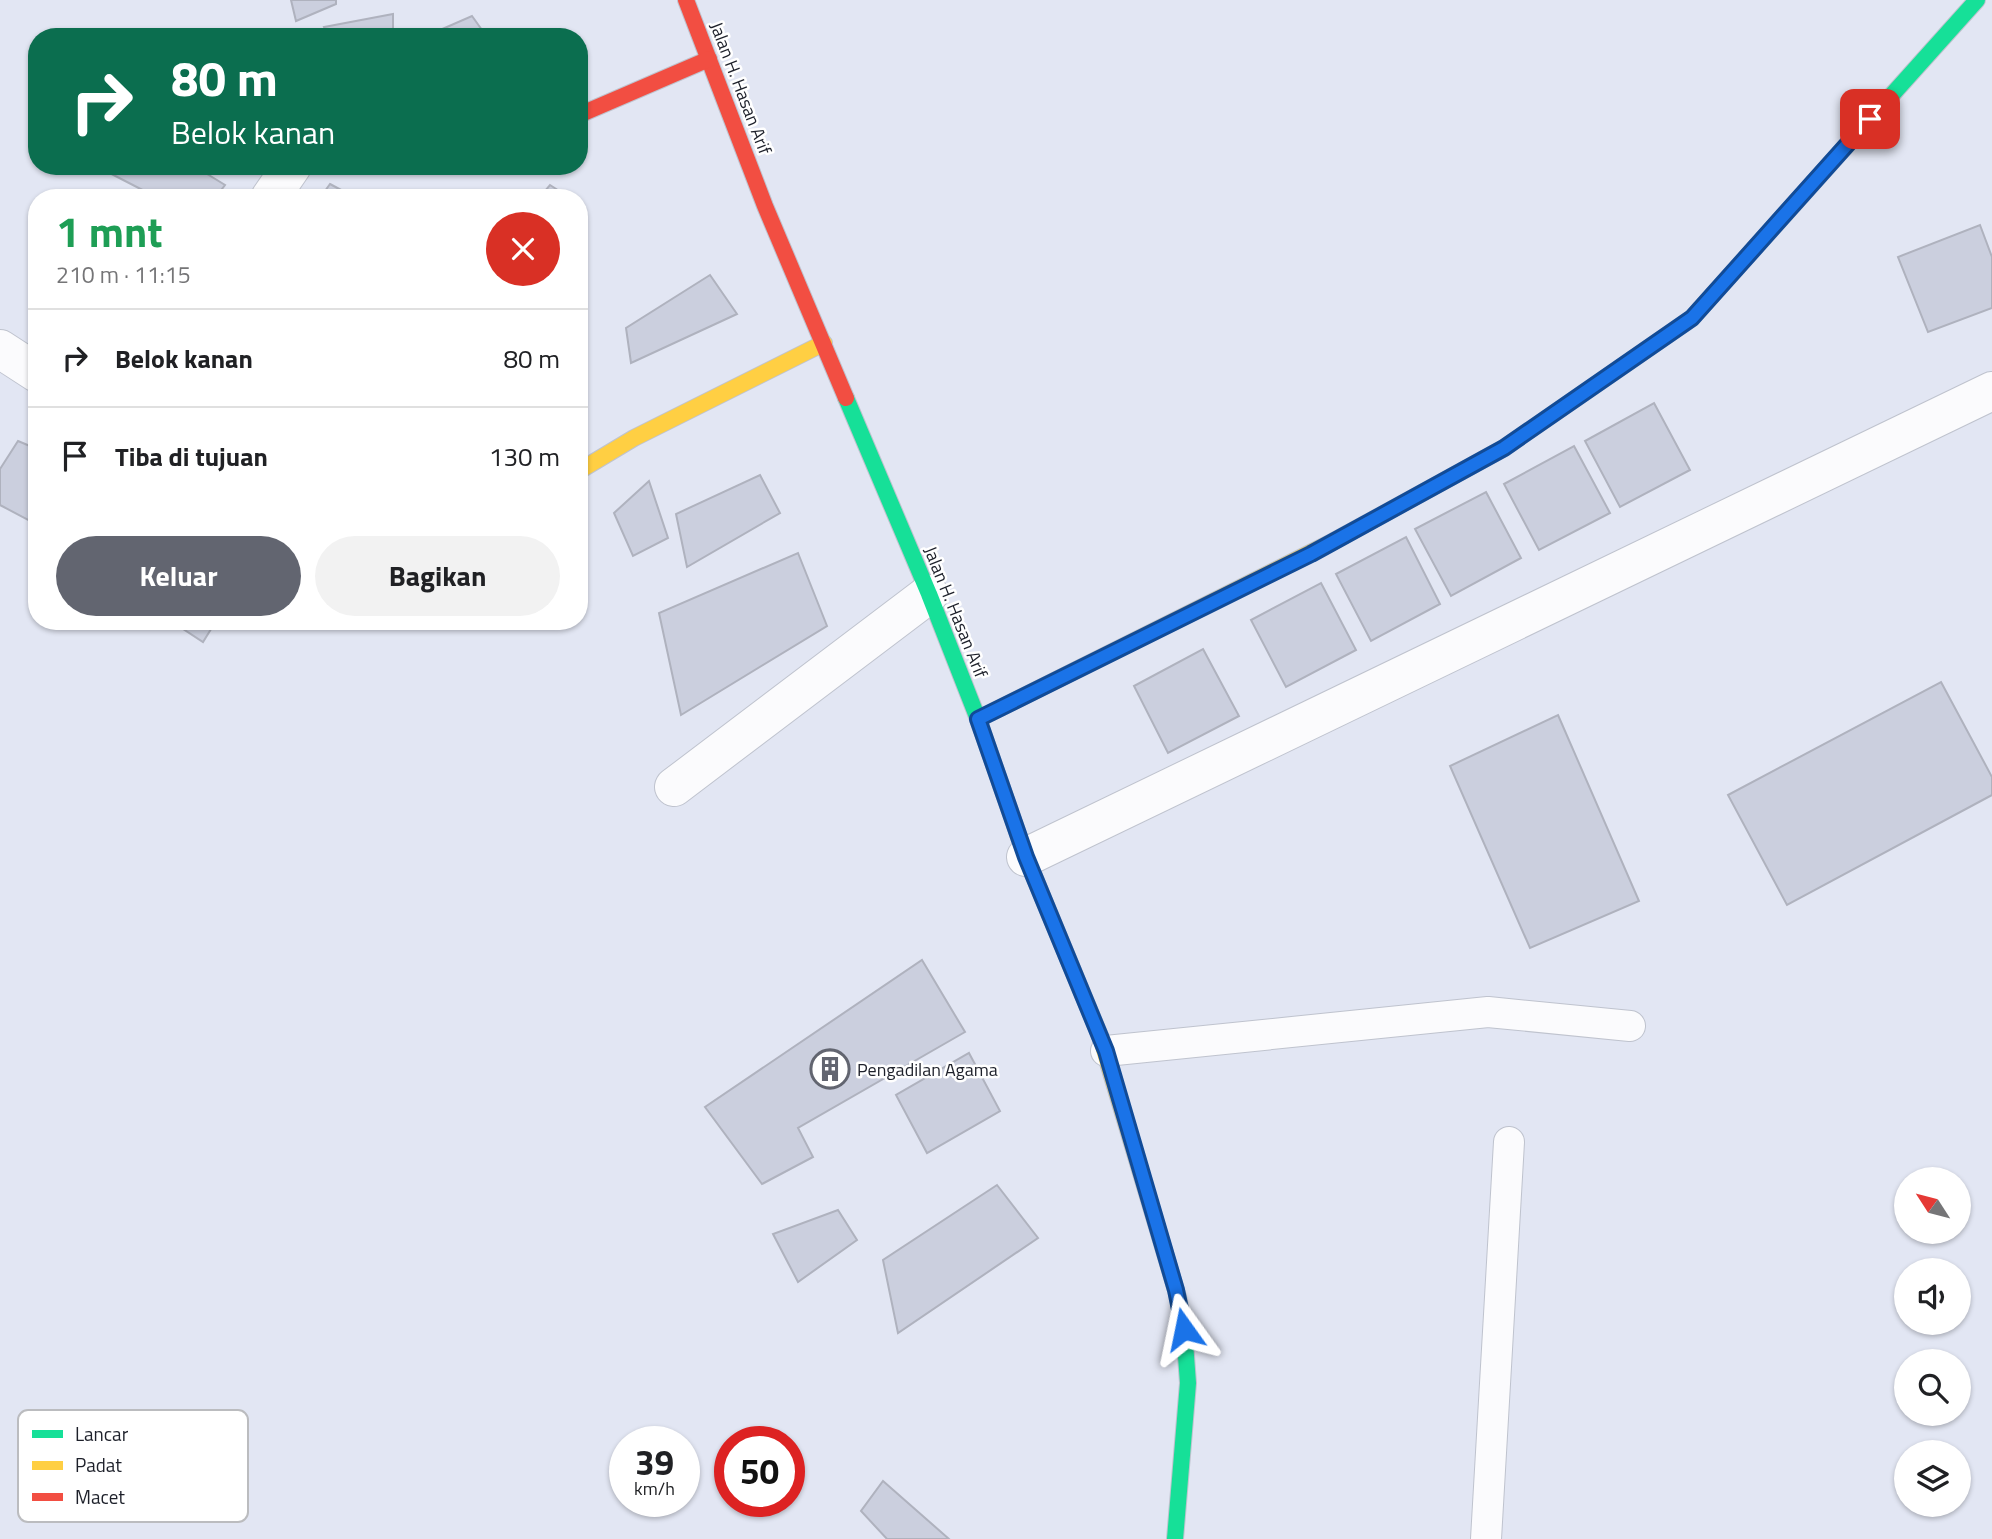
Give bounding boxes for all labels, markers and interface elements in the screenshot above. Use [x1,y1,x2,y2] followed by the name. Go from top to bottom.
[703,18,779,158] street label: Jalan H. Hasan Arif
[171,40,278,115] text: 80 m
[56,56,147,147] icon: right
[1840,89,1900,149] pin
[1851,100,1889,138] icon: arrive
[171,108,335,156] text: Belok kanan
[56,199,163,263] text: 1 mnt
[486,212,560,286] button: close
[56,257,191,292] text: 210 m · 11:15
[56,339,94,377] icon: right
[115,339,253,378] text: Belok kanan
[503,339,560,378] text: 80 m
[56,437,94,475] icon: arrive
[115,437,268,476] text: Tiba di tujuan
[489,437,560,476] text: 130 m
[56,536,301,616] button: Keluar
[315,536,560,616] button: Bagikan
[917,542,995,682] street label: Jalan H. Hasan Arif
[809,1048,851,1090] building icon: Pengadilan Agama
[857,1056,998,1083] place label: Pengadilan Agama
[1894,1167,1970,1244] north arrow
[1894,1167,1971,1517] map controls
[1894,1258,1971,1335] button: sound
[1147,1292,1221,1366] position arrow
[1894,1349,1971,1426] button: search
[18,1410,248,1522] legend
[75,1419,129,1448] text: Lancar
[714,1426,805,1517] speed limit sign: 50
[635,1435,674,1489] text: 39
[1894,1440,1971,1517] button: layers
[75,1450,122,1479] text: Padat
[634,1475,675,1502] text: km/h
[75,1482,125,1511] text: Macet

